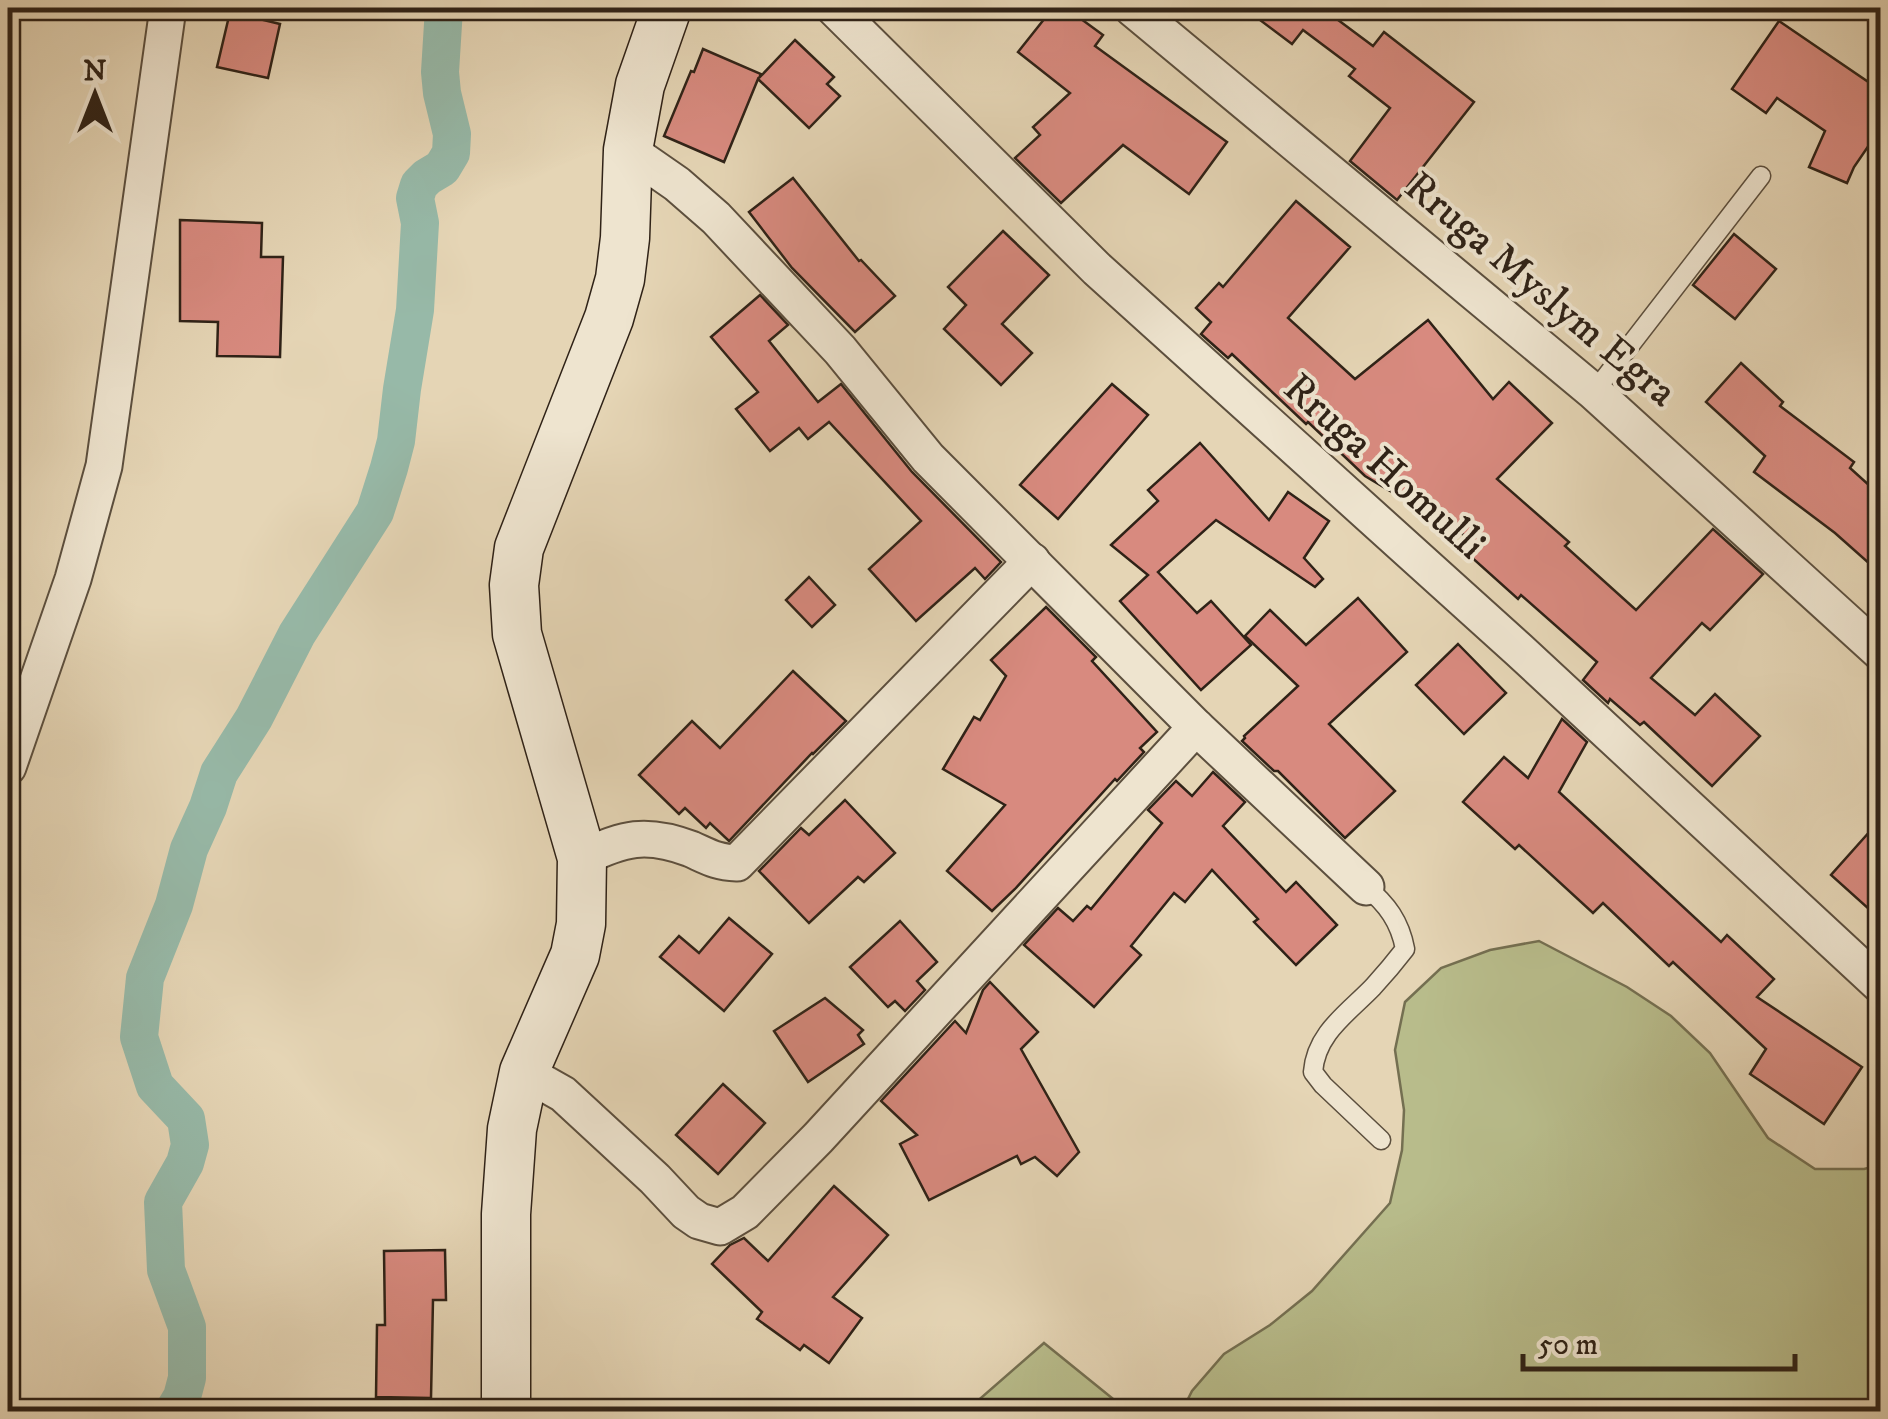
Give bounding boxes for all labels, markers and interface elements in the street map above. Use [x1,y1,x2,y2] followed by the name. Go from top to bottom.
[45,45,145,145] north arrow
[84,54,107,89] text: N
[1394,161,1687,419] street label: Rruga Myslym Egra
[1272,363,1496,571] street label: Rruga Homulli
[1523,1309,1796,1371] scale bar
[1538,1327,1598,1364] text: 50 m

